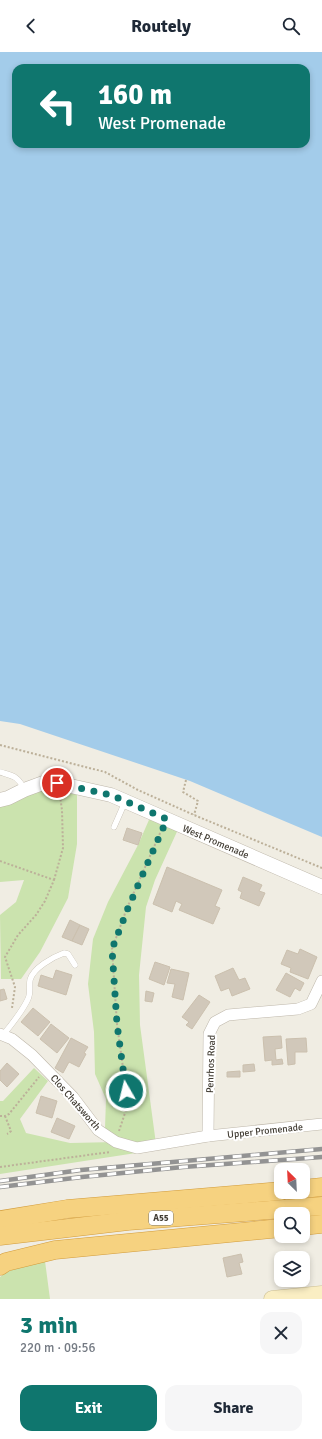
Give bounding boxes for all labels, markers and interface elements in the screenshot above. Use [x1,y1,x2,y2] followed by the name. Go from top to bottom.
[20,15,42,37] icon: back
[131,15,191,37] text: Routely
[280,15,302,37] icon: search
[98,78,172,112] text: 160 m
[32,80,84,132] icon: left
[98,112,226,134] text: West Promenade
[40,766,74,800] pin
[46,772,68,794] icon: arrive
[181,822,251,861] street label: West Promenade
[204,1035,218,1093] street label: Penrhos Road
[105,1070,147,1112] position arrow
[48,1072,103,1133] street label: Clos Chatsworth
[227,1121,304,1141] street label: Upper Promenade
[274,1163,310,1199] north arrow
[274,1163,310,1287] map controls
[274,1207,310,1243] button: search
[149,1211,173,1225] road number: A55
[274,1251,310,1287] button: layers
[20,1310,78,1340] text: 3 min
[260,1312,302,1354] button: close
[20,1340,96,1356] text: 220 m · 09:56
[20,1385,157,1431] button: Exit
[165,1385,302,1431] button: Share

